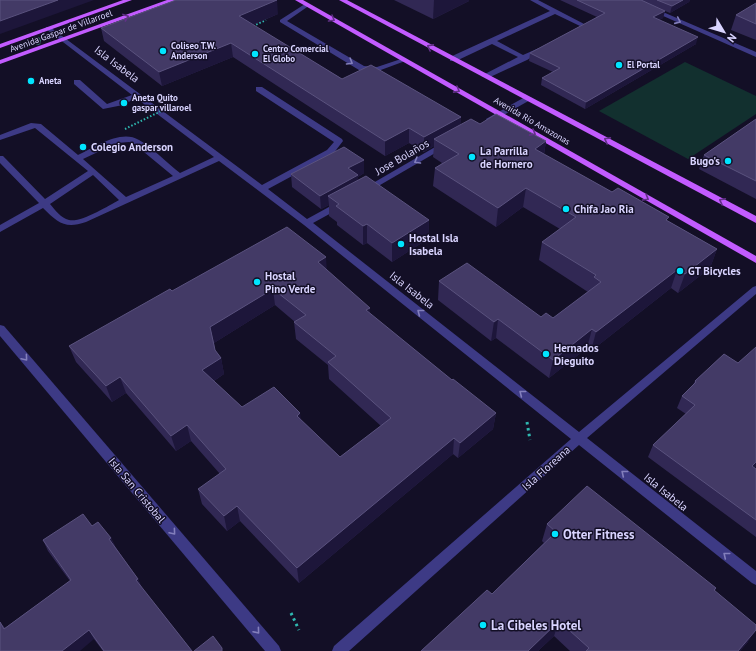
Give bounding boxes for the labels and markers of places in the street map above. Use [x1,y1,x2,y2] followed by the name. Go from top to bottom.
[171,40,216,61] place label: Coliseo T.W. Anderson
[263,43,329,64] place label: Centro Comercial El Globo
[158,46,168,56] marker: Coliseo T.W. Anderson
[250,49,260,59] marker: Centro Comercial El Globo
[627,59,660,70] place label: El Portal
[614,60,624,70] marker: El Portal
[39,75,62,86] place label: Aneta
[26,76,36,86] marker: Aneta
[132,92,192,113] place label: Aneta Quito gaspar villaroel
[119,98,129,108] marker: Aneta Quito gaspar villaroel
[91,140,173,154] place label: Colegio Anderson
[78,142,88,152] marker: Colegio Anderson
[480,144,533,171] place label: La Parrilla de Hornero
[467,152,477,162] marker: La Parrilla de Hornero
[690,154,720,168] place label: Bugo's
[723,156,733,166] marker: Bugo's
[574,202,634,216] place label: Chifa Jao Ria
[561,204,571,214] marker: Chifa Jao Ria
[409,231,459,258] place label: Hostal Isla Isabela
[396,239,406,249] marker: Hostal Isla Isabela
[688,264,741,278] place label: GT Bicycles
[675,266,685,276] marker: GT Bicycles
[265,269,316,296] place label: Hostal Pino Verde
[252,277,262,287] marker: Hostal Pino Verde
[554,341,599,368] place label: Hernados Dieguito
[541,349,551,359] marker: Hernados Dieguito
[563,526,635,543] place label: Otter Fitness
[550,529,560,539] marker: Otter Fitness
[491,617,581,634] place label: La Cibeles Hotel
[478,620,488,630] marker: La Cibeles Hotel

